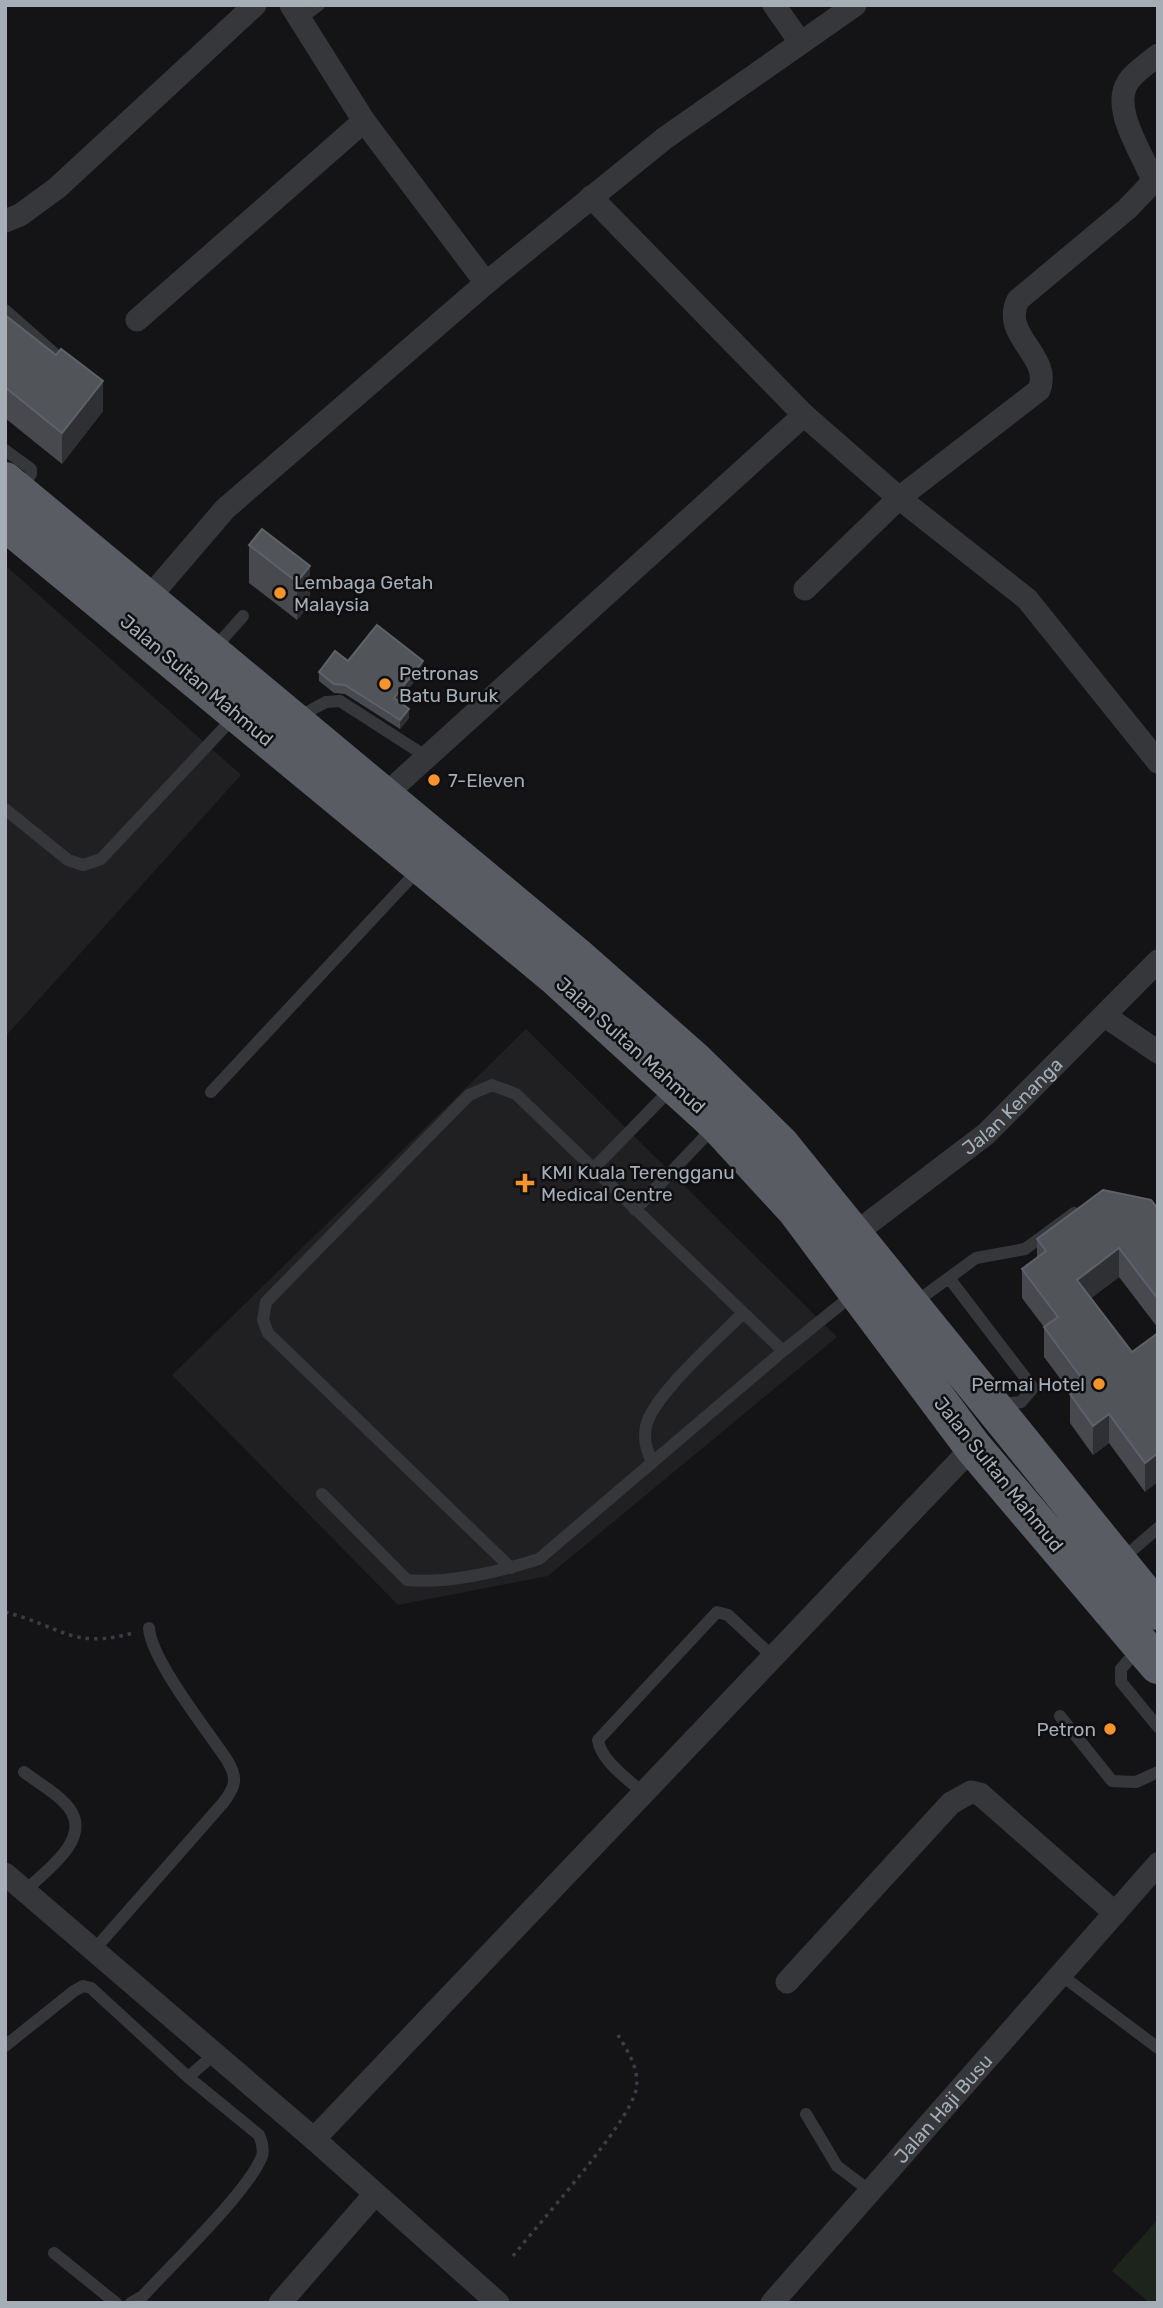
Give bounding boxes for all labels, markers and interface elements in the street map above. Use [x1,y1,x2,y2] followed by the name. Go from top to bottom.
[294,571,433,616] place label: Lembaga Getah Malaysia
[272,585,288,601] marker: Lembaga Getah Malaysia
[116,610,278,751] street label: Jalan Sultan Mahmud
[399,662,498,707] place label: Petronas Batu Buruk
[377,676,393,692] marker: Petronas Batu Buruk
[448,769,525,792] place label: 7-Eleven
[426,772,442,788] marker: 7-Eleven
[551,972,710,1118] street label: Jalan Sultan Mahmud
[958,1053,1067,1160] street label: Jalan Kenanga
[541,1161,735,1206] place label: KMI Kuala Terengganu Medical Centre
[515,1173,535,1193] marker: KMI Kuala Terengganu Medical Centre
[971,1373,1085,1396] place label: Permai Hotel
[1091,1376,1107,1392] marker: Permai Hotel
[929,1392,1068,1556] street label: Jalan Sultan Mahmud
[1036,1718,1096,1741] place label: Petron
[1102,1721,1118,1737] marker: Petron
[889,2050,997,2168] street label: Jalan Haji Busu

